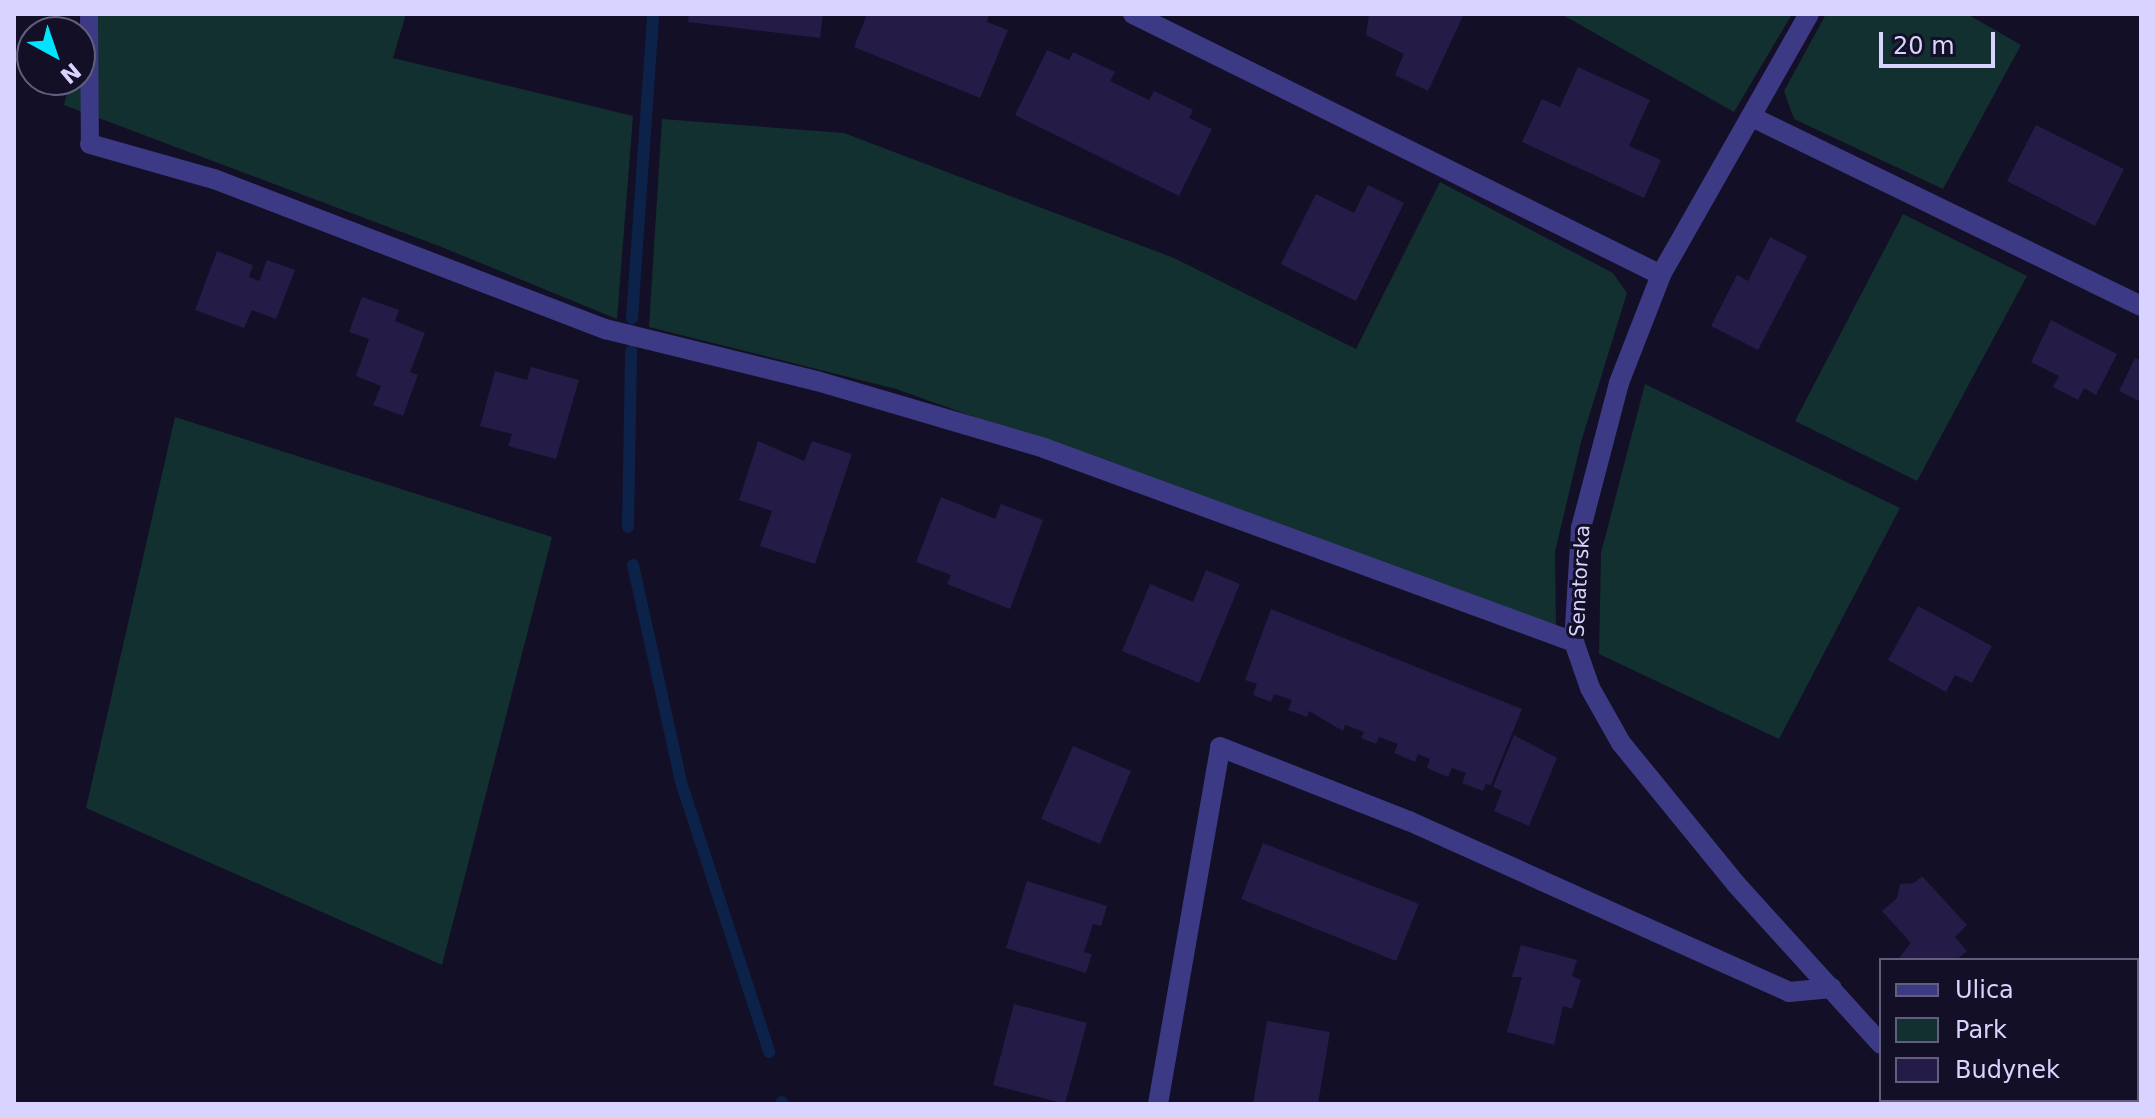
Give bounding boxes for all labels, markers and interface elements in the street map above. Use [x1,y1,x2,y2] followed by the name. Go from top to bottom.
[16,16,96,96] north arrow
[1883,16,1999,66] scale bar
[1893,32,1955,60] text: 20 m
[55,58,86,89] text: N
[1565,524,1595,638] street label: Senatorska
[1879,958,2139,1102] legend
[1955,976,2014,1004] text: Ulica
[1955,1016,2007,1044] text: Park
[1955,1056,2060,1084] text: Budynek

